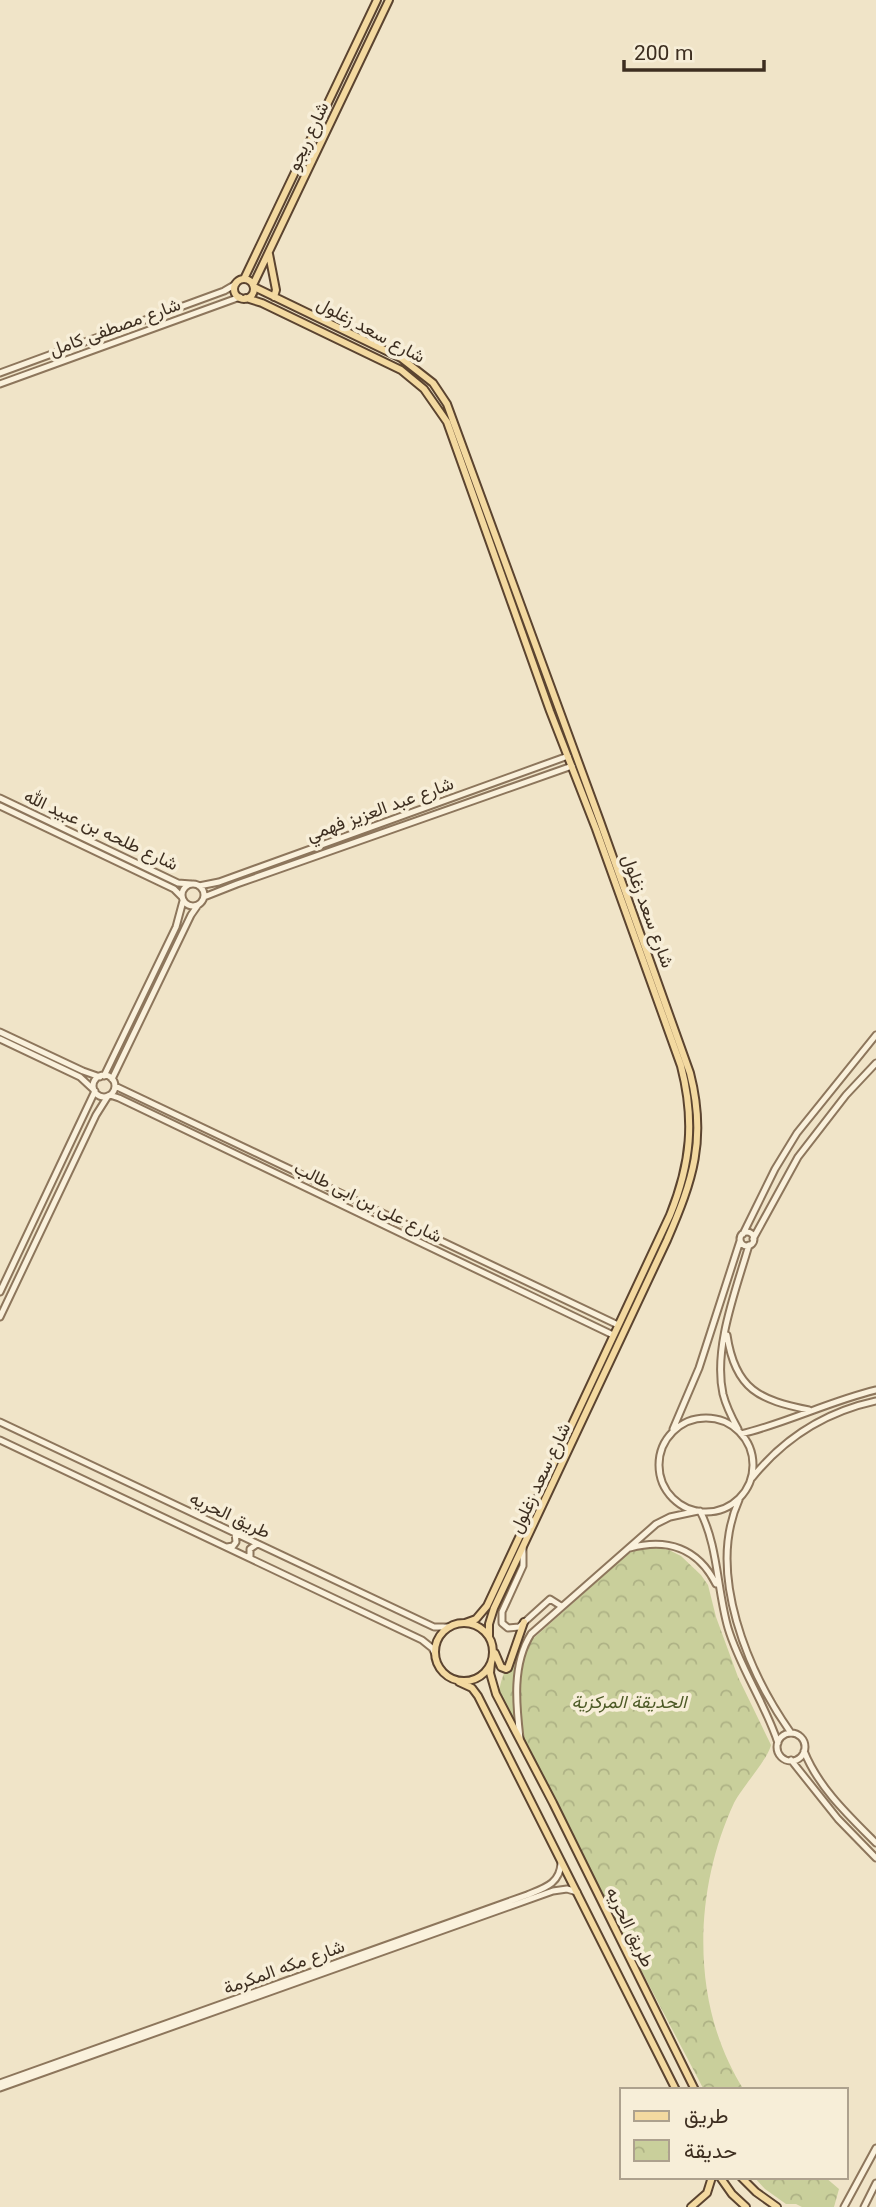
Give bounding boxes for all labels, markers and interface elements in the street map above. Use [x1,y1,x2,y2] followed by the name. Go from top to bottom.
[624,28,764,72] scale bar
[634,38,693,71] text: 200 m
[282,98,338,176] street label: شارع ريجو
[311,291,429,372] street label: شارع سعد زغلول
[46,292,185,366] street label: شارع مصطفى كامل
[303,771,458,851] street label: شارع عبد العزيز فهمي
[18,784,182,880] street label: شارع طلحه بن عبيد الله
[613,851,680,973] street label: شارع سعد زغلول
[288,1156,446,1252] street label: شارع على بن ابى طالب
[504,1419,580,1539] street label: شارع سعد زغلول
[184,1486,274,1548] street label: طريق الحريه
[572,1690,688,1718] park label: الحديقة المركزية
[597,1883,660,1973] street label: طريق الحريه
[220,1934,349,2004] street label: شارع مكه المكرمة
[620,2088,848,2179] legend
[684,2101,729,2134] text: طريق
[684,2136,737,2169] text: حديقة

